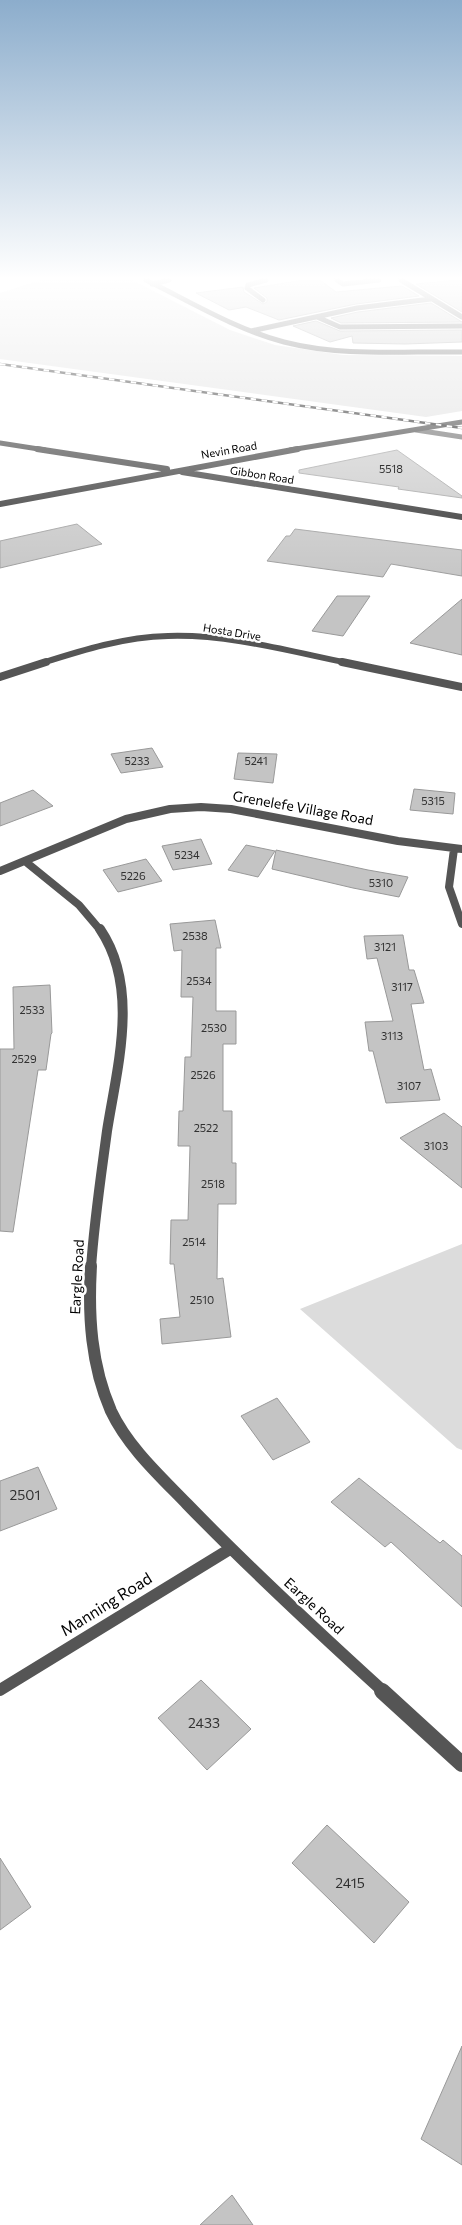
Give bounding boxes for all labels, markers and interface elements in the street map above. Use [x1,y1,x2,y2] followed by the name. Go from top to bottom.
[200,438,258,461] street label: Nevin Road
[379,462,403,475] house number: 5518
[229,463,295,486] street label: Gibbon Road
[202,620,262,643] street label: Hosta Drive
[125,754,149,767] house number: 5233
[244,754,268,767] house number: 5241
[232,787,375,828] street label: Grenelefe Village Road
[421,794,445,807] house number: 5315
[174,848,200,861] house number: 5234
[120,869,146,882] house number: 5226
[369,876,393,889] house number: 5310
[182,929,208,942] house number: 2538
[374,940,396,953] house number: 3121
[186,974,212,987] house number: 2534
[391,980,413,993] house number: 3117
[20,1003,44,1016] house number: 2533
[201,1021,227,1034] house number: 2530
[381,1029,403,1042] house number: 3113
[11,1052,37,1065] house number: 2529
[190,1068,216,1081] house number: 2526
[397,1079,421,1092] house number: 3107
[194,1121,218,1134] house number: 2522
[424,1139,448,1152] house number: 3103
[201,1177,225,1190] house number: 2518
[182,1235,206,1248] house number: 2514
[66,1239,87,1315] street label: Eargle Road
[190,1293,214,1306] house number: 2510
[10,1486,40,1503] house number: 2501
[56,1568,155,1639] street label: Manning Road
[281,1574,348,1637] street label: Eargle Road
[188,1714,220,1731] house number: 2433
[335,1874,365,1891] house number: 2415

